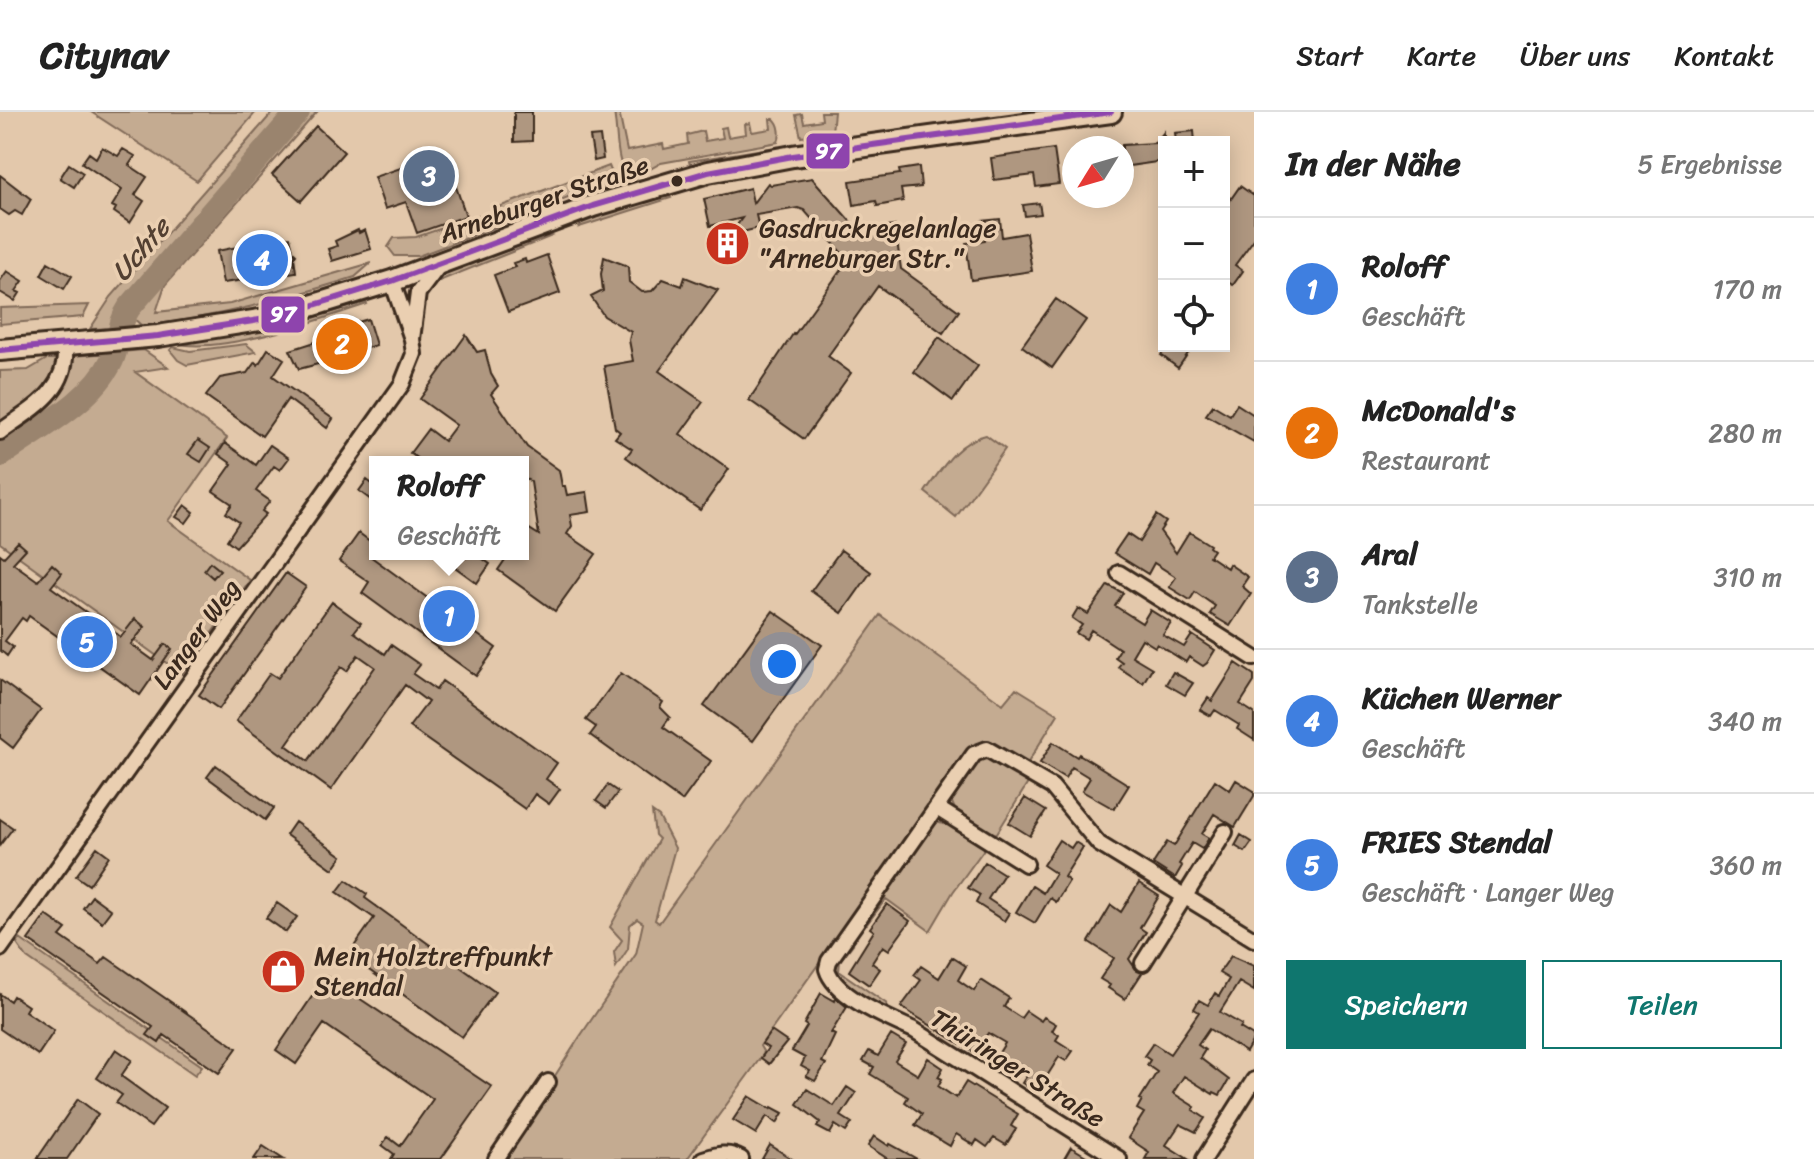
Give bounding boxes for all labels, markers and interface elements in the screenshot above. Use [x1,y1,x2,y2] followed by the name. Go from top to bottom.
[40,22,168,89] text: Citynav
[1296,31,1363,80] text: Start
[1407,31,1476,80] text: Karte
[1520,31,1630,80] text: Über uns
[1674,31,1774,80] text: Kontakt
[805,132,851,170] line badge: 97
[815,132,843,171] text: 97
[1286,134,1461,194] text: In der Nähe
[1062,136,1134,208] north arrow
[1158,136,1230,352] map controls
[1158,136,1230,208] button: +
[1638,141,1782,187] text: 5 Ergebnisse
[432,142,655,257] street label: Arneburger Straße
[403,146,455,206] pin: 3
[669,173,685,189] unlabelled marker
[98,204,184,293] water label: Uchte
[759,205,997,281] place label: Gasdruckregelanlage "Arneburger Str."
[1158,208,1230,280] button: −
[704,219,752,267] building icon: Gasdruckregelanlage "Arneburger Str."
[236,230,288,290] pin: 4
[1362,239,1446,293] text: Roloff
[1306,266,1318,312] text: 1
[1713,266,1782,312] text: 170 m
[1158,280,1230,352] button: locate
[1362,293,1465,339] text: Geschäft
[260,295,306,334] line badge: 97
[270,295,298,334] text: 97
[316,314,368,374] pin: 2
[1362,383,1515,437] text: McDonald's
[1304,410,1320,456] text: 2
[1708,410,1782,456] text: 280 m
[1362,437,1491,483] text: Restaurant
[369,456,529,560] popup
[397,458,481,512] text: Roloff
[397,512,501,558] text: Geschäft
[1362,527,1418,581] text: Aral
[1305,554,1319,600] text: 3
[1713,554,1782,600] text: 310 m
[140,568,252,700] street label: Langer Weg
[1362,581,1478,627] text: Tankstelle
[423,586,475,646] pin: 1
[61,612,113,672] pin: 5
[762,644,802,684] your location
[1362,671,1560,725] text: Küchen Werner
[1304,698,1320,744] text: 4
[1708,698,1782,744] text: 340 m
[1362,725,1465,771] text: Geschäft
[1362,815,1552,869] text: FRIES Stendal
[1304,842,1320,888] text: 5
[1710,842,1782,888] text: 360 m
[1362,869,1614,915] text: Geschäft · Langer Weg
[314,933,553,1009] place label: Mein Holztreffpunkt Stendal
[259,947,307,995] shop icon: Mein Holztreffpunkt Stendal
[1286,960,1526,1049] button: Speichern
[1542,960,1782,1049] button: Teilen
[921,996,1115,1140] street label: Thüringer Straße

